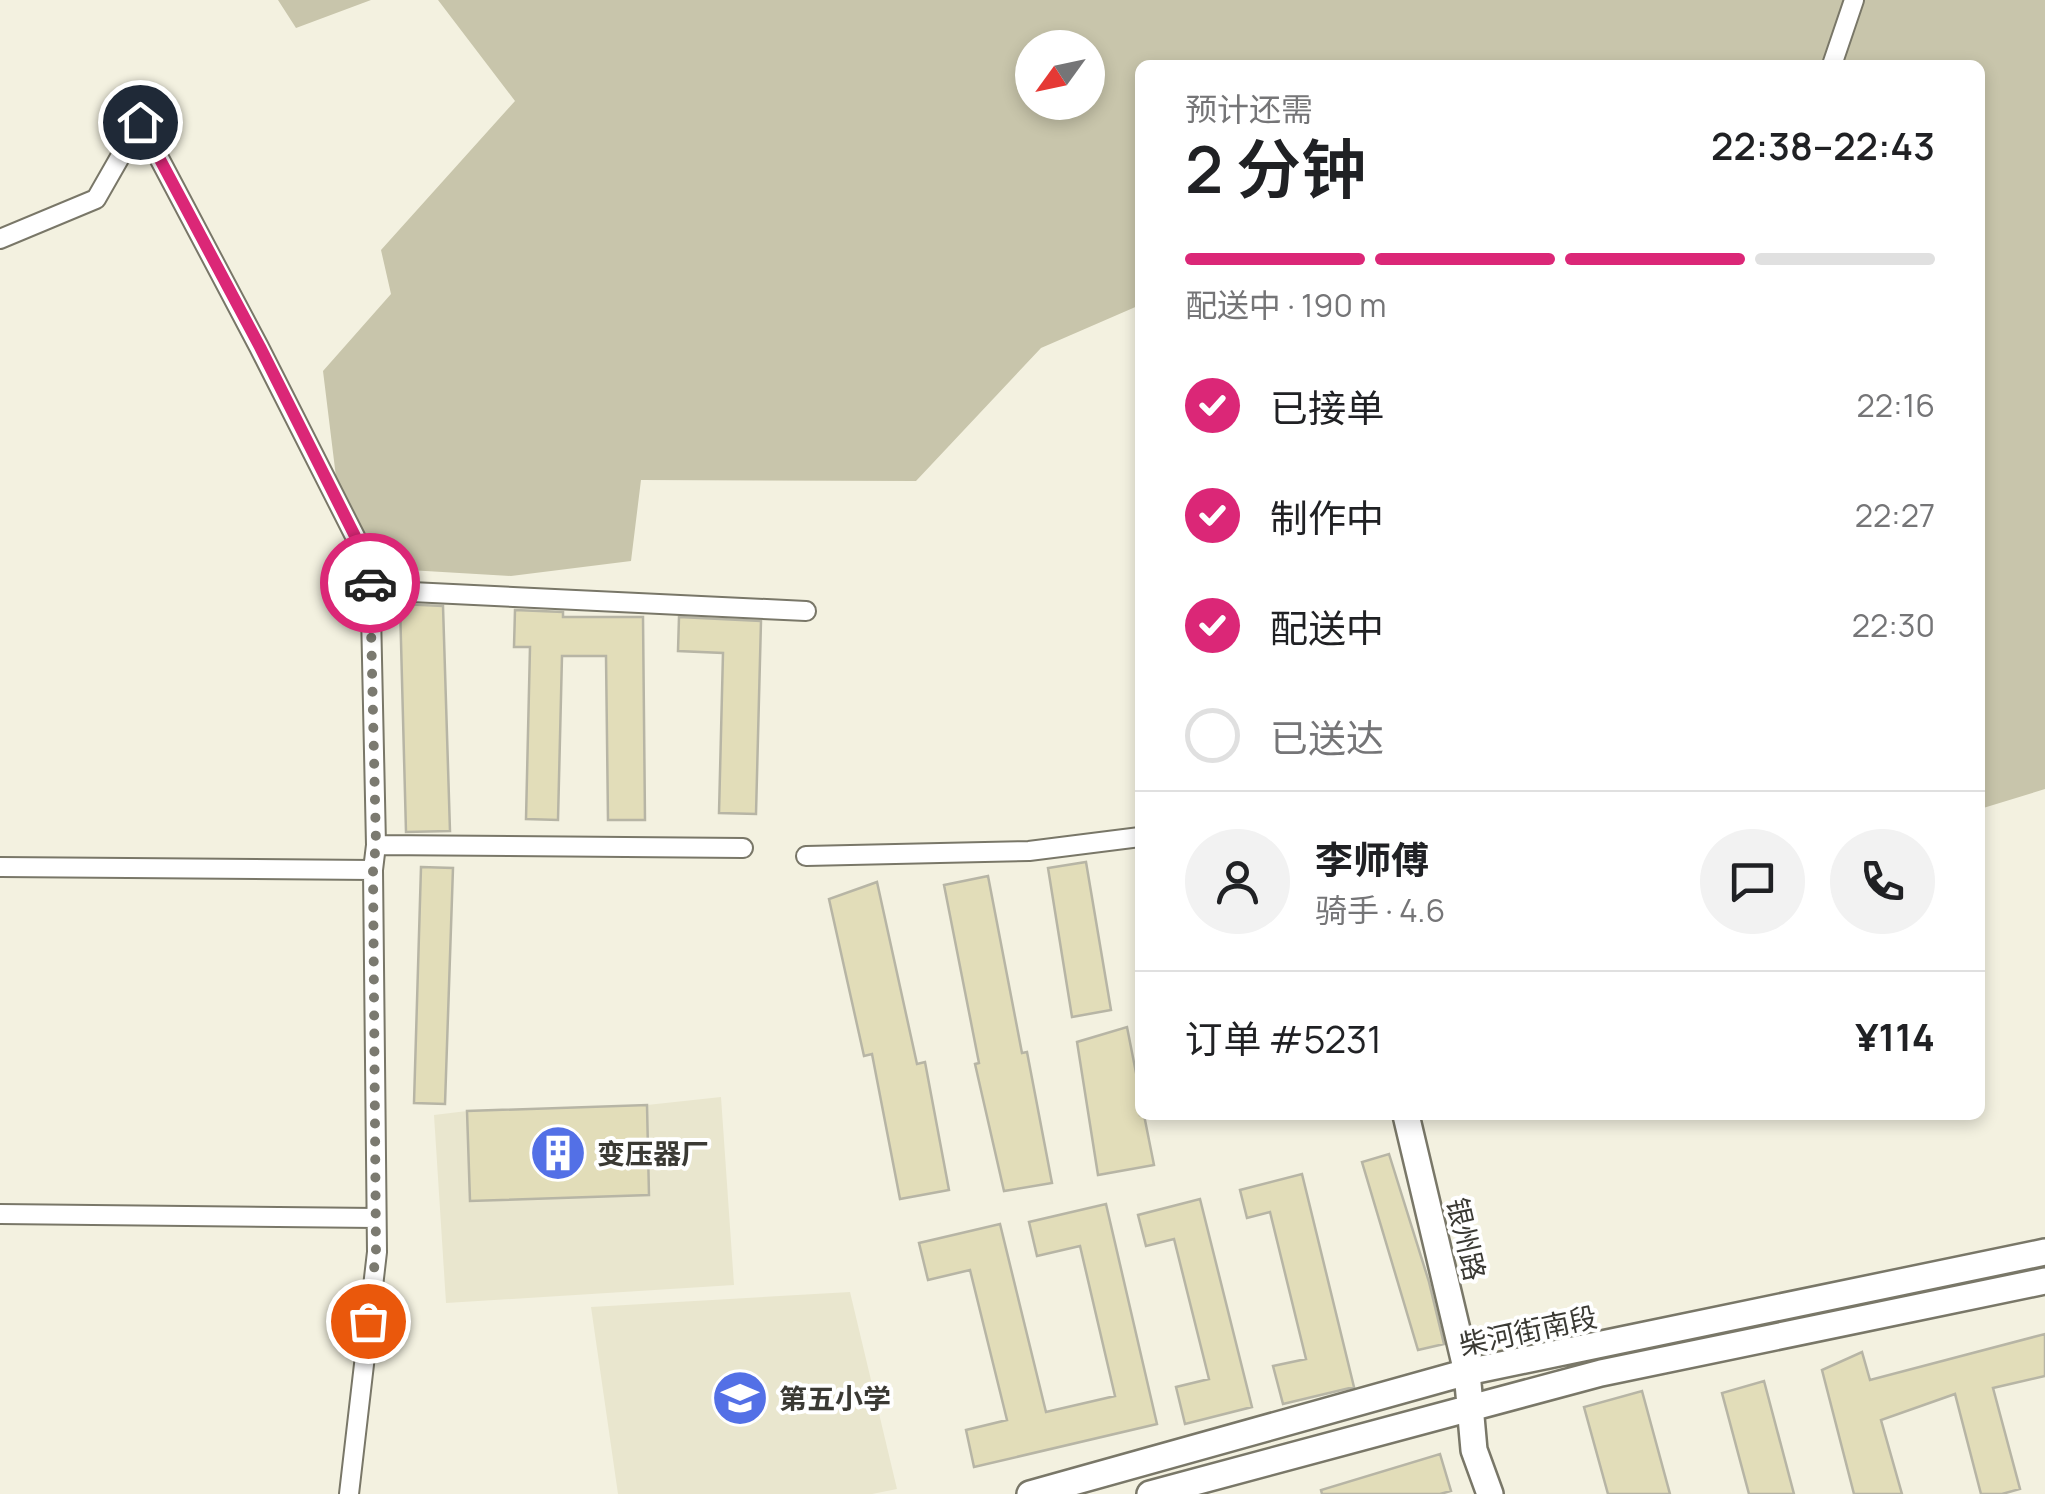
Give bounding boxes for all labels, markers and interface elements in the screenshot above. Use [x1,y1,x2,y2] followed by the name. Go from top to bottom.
[1015,30,1105,120] north arrow
[1015,30,1105,120] map controls
[98,80,183,165] pin
[1185,87,1313,131] text: 预计还需
[113,95,168,150] icon: home
[1711,119,1935,171] text: 22:38–22:43
[1185,124,1366,213] text: 2 分钟
[1185,283,1386,327] text: 配送中 · 190 m
[1185,378,1240,433] icon: check
[1270,381,1384,433] text: 已接单
[1857,383,1935,427] text: 22:16
[1185,488,1240,543] icon: check
[1270,491,1384,543] text: 制作中
[1855,493,1935,537] text: 22:27
[320,533,420,633] courier
[343,556,398,611] icon: car
[1185,598,1240,653] icon: check
[1270,601,1384,653] text: 配送中
[1852,603,1935,647] text: 22:30
[1270,711,1384,763] text: 已送达
[1185,829,1290,934] button: person
[1700,829,1805,934] button: chat
[1830,829,1935,934] button: phone
[1315,833,1429,885] text: 李师傅
[1315,888,1445,932] text: 骑手 · 4.6
[1855,1010,1935,1062] text: ¥114
[1185,1012,1382,1064] text: 订单 #5231
[528,1123,588,1183] building icon: 变压器厂
[597,1134,709,1172] place label: 变压器厂
[1439,1194,1495,1284] street label: 银州路
[326,1279,411,1364] pin
[341,1294,396,1349] icon: bag
[1456,1297,1600,1363] street label: 柴河街南段
[710,1368,770,1428] school or university icon: 第五小学
[779,1379,891,1417] place label: 第五小学

